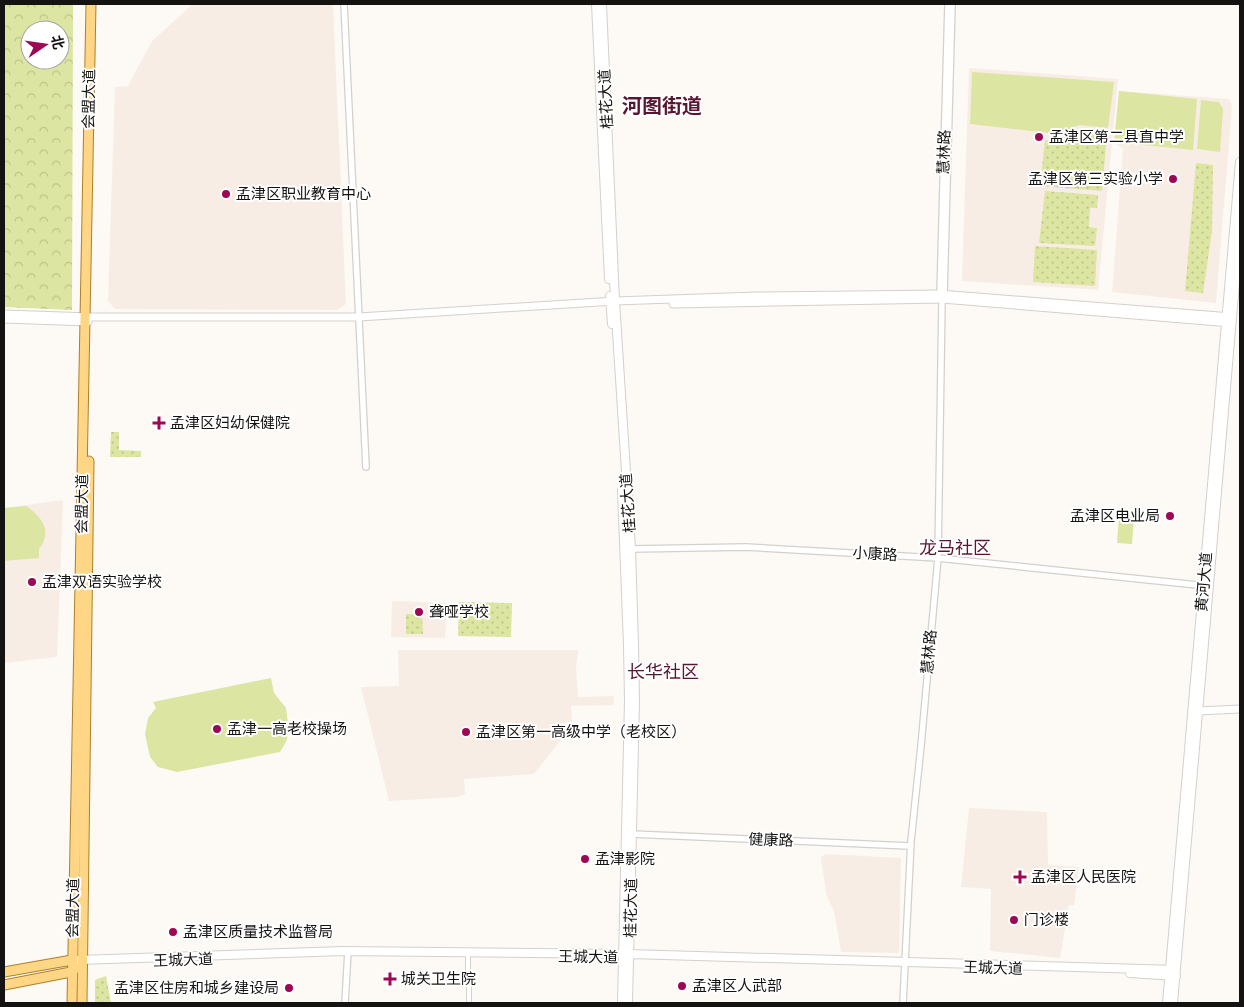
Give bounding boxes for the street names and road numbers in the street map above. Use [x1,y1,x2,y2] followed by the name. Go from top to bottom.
[79,69,99,129] street label: 会盟大道
[595,69,617,129] street label: 桂花大道
[934,129,954,175] street label: 慧林路
[617,472,639,534] street label: 桂花大道
[72,474,92,534] street label: 会盟大道
[852,544,898,564] street label: 小康路
[1192,551,1216,613] street label: 黄河大道
[918,629,940,675] street label: 慧林路
[748,830,794,850] street label: 健康路
[63,878,83,938] street label: 会盟大道
[621,878,641,938] street label: 桂花大道
[558,947,618,967] street label: 王城大道
[153,950,213,970] street label: 王城大道
[963,958,1023,978] street label: 王城大道

